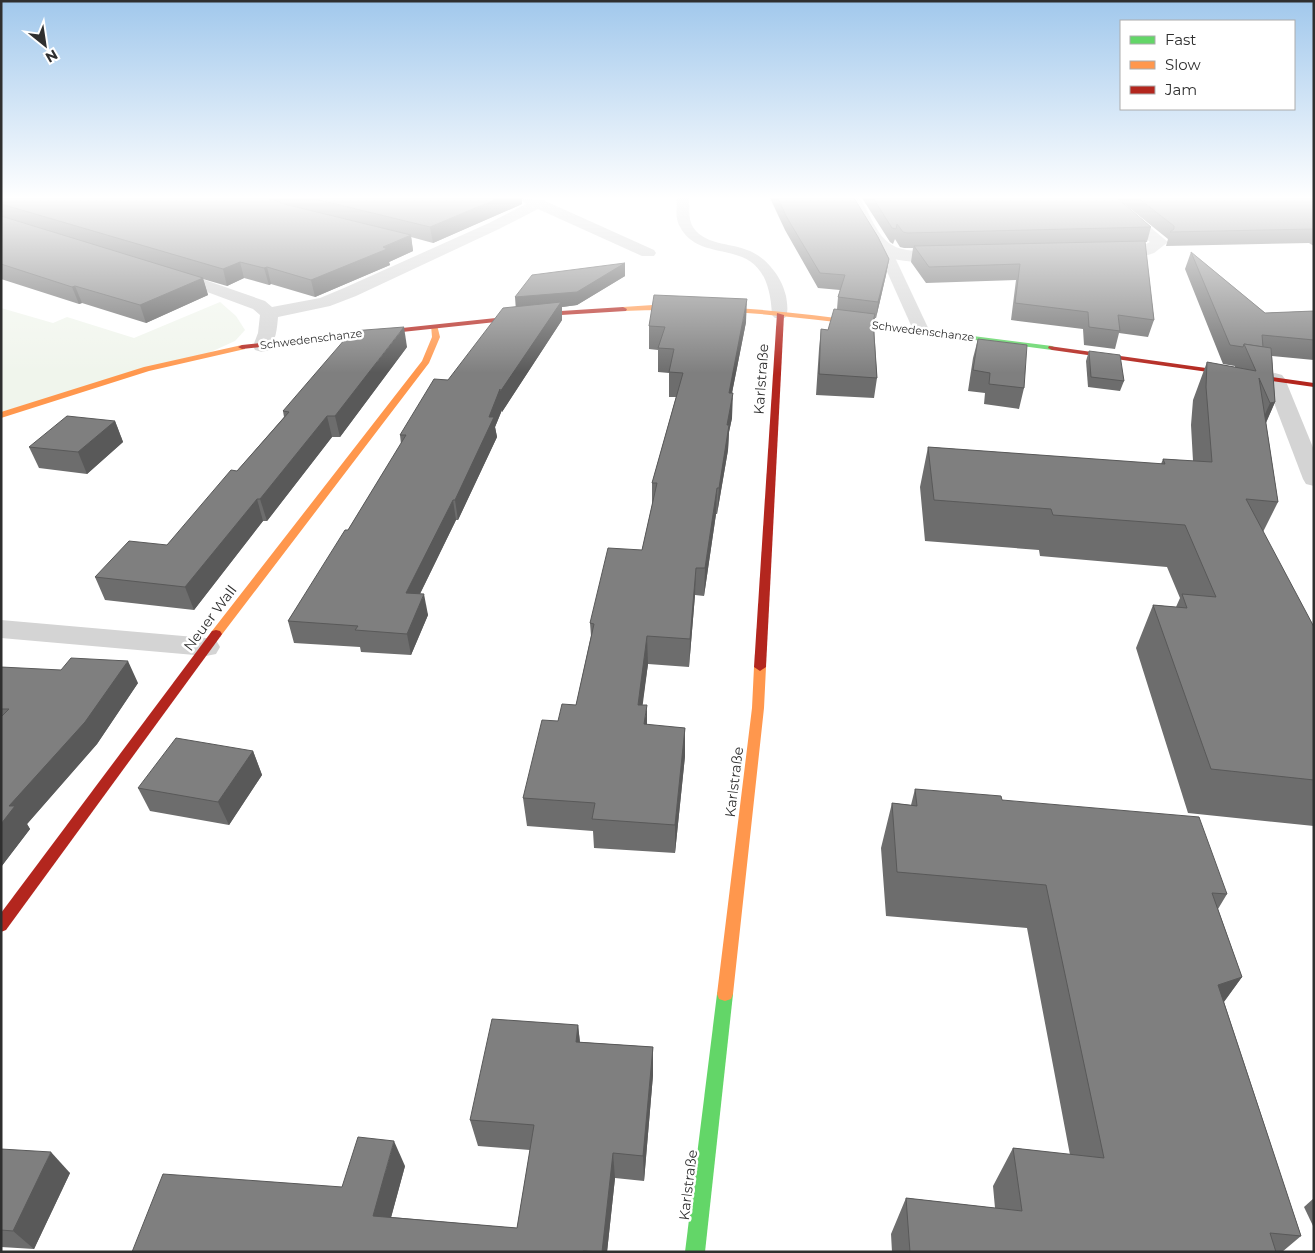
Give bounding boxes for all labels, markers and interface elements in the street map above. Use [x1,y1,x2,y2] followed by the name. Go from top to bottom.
[20,20,70,70] north arrow
[1120,20,1295,110] legend
[1165,30,1196,49] text: Fast
[42,46,61,67] text: N
[1165,55,1201,74] text: Slow
[1164,80,1197,99] text: Jam
[871,318,975,344] street label: Schwedenschanze
[259,326,363,352] street label: Schwedenschanze
[750,343,772,415] street label: Karlstraße
[179,582,241,654] street label: Neuer Wall
[721,746,747,818] street label: Karlstraße
[675,1149,701,1221] street label: Karlstraße

